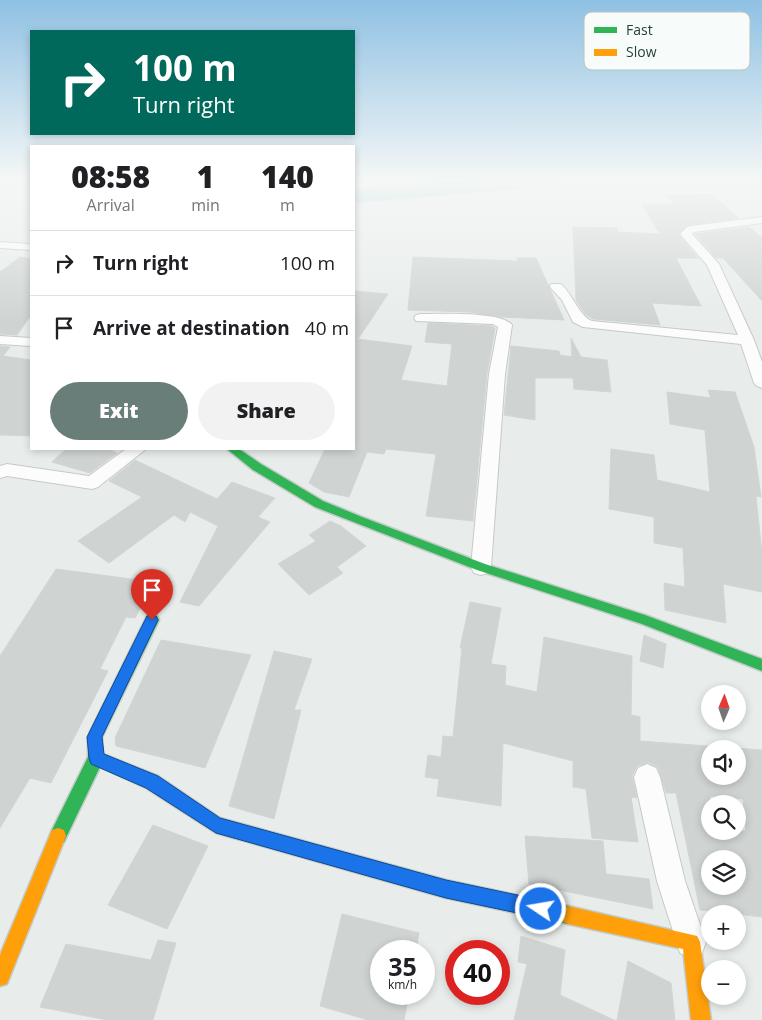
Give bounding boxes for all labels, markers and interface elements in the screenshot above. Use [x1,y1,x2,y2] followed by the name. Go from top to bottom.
[584,12,750,70] legend
[626,20,653,39] text: Fast
[626,42,657,61] text: Slow
[133,44,237,91] text: 100 m
[50,50,115,115] icon: right
[133,89,235,119] text: Turn right
[71,156,150,197] text: 08:58
[197,156,214,197] text: 1
[261,156,314,197] text: 140
[87,194,135,216] text: Arrival
[191,194,220,216] text: min
[280,194,295,216] text: m
[50,249,78,277] icon: right
[93,250,188,276] text: Turn right
[280,250,335,276] text: 100 m
[50,314,78,342] icon: arrive
[93,315,290,341] text: Arrive at destination
[305,315,349,341] text: 40 m
[50,382,188,440] button: Exit
[198,382,335,440] button: Share
[131,569,173,620] pin
[138,576,166,604] icon: arrive
[701,685,746,730] north arrow
[701,685,746,1005] map controls
[701,740,746,785] button: sound
[701,795,746,840] button: search
[701,850,746,895] button: layers
[514,882,566,934] position arrow
[701,905,746,950] button: +
[445,940,510,1005] speed limit sign: 40
[388,949,417,983] text: 35
[701,960,746,1005] button: −
[388,976,417,993] text: km/h

